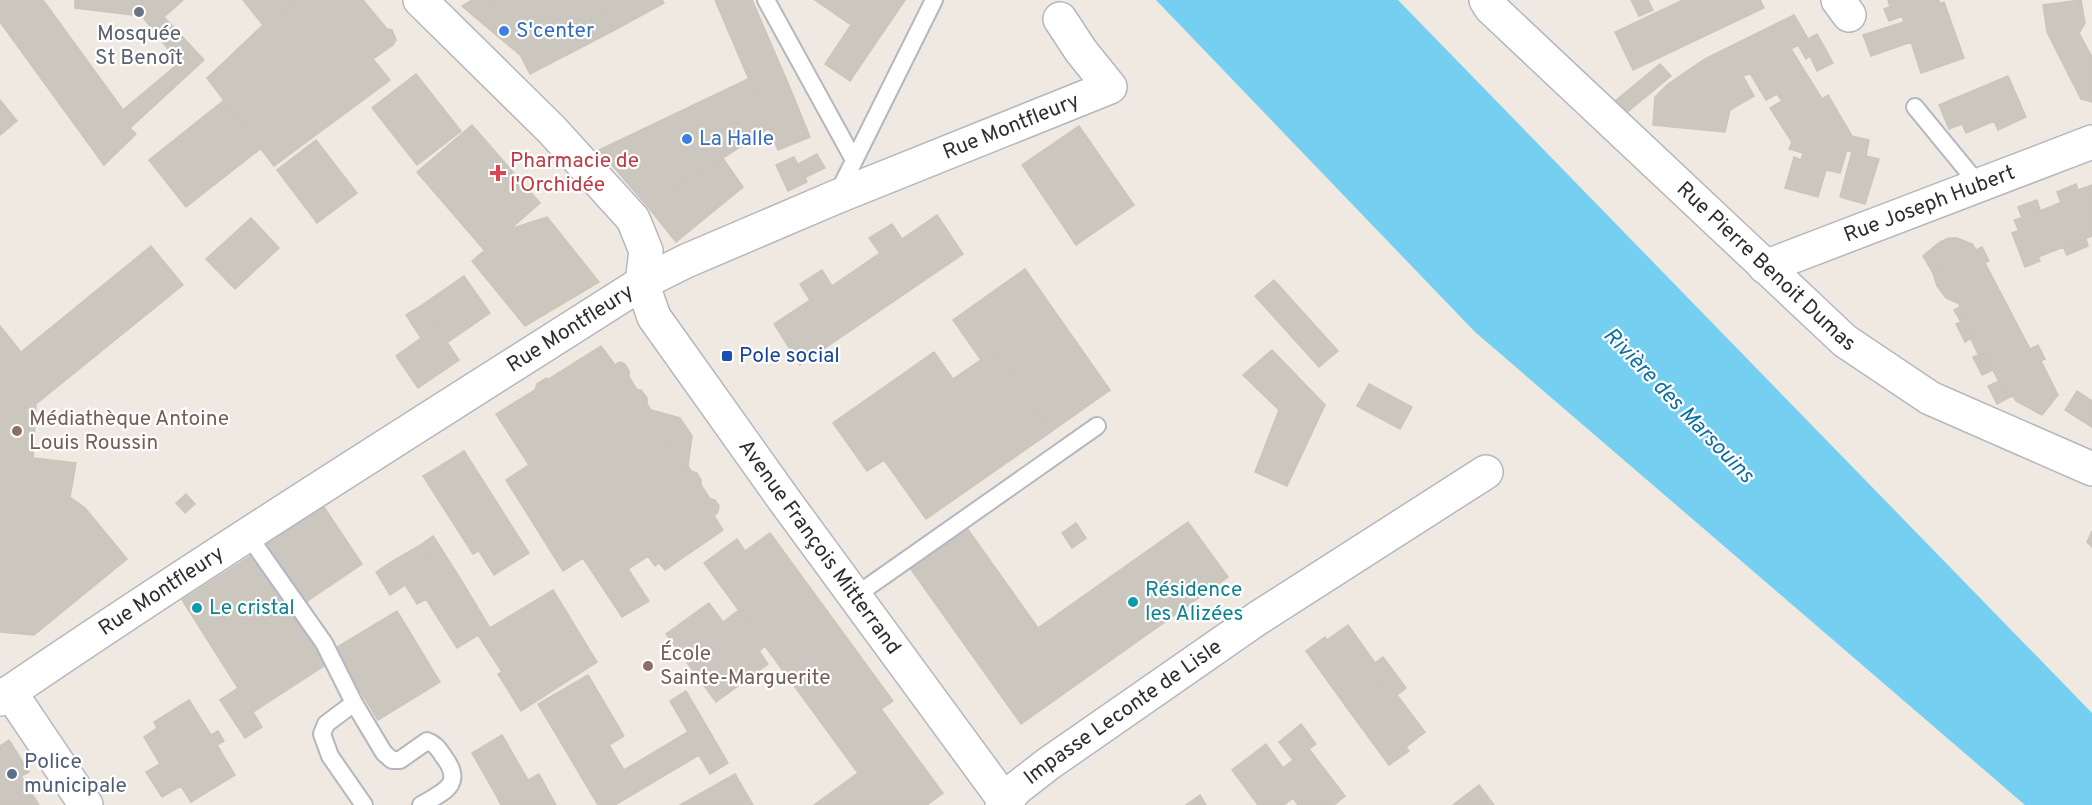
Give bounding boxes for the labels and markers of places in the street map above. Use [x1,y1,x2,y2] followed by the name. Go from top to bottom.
[132,5,146,19] marker: Mosquée St Benoît
[516,18,594,45] place label: S'center
[95,21,183,72] place label: Mosquée St Benoît
[497,24,511,38] marker: S'center
[699,126,774,153] place label: La Halle
[680,132,694,146] marker: La Halle
[510,148,639,199] place label: Pharmacie de l'Orchidée
[491,166,505,180] marker: Pharmacie de l'Orchidée
[739,343,840,370] place label: Pole social
[720,349,734,363] marker: Pole social
[29,406,229,457] place label: Médiathèque Antoine Louis Roussin
[10,424,24,438] marker: Médiathèque Antoine Louis Roussin
[1145,577,1243,628] place label: Résidence les Alizées
[209,595,295,622] place label: Le cristal
[1126,595,1140,609] marker: Résidence les Alizées
[190,601,204,615] marker: Le cristal
[660,640,831,692] place label: École Sainte-Marguerite
[641,659,655,673] marker: École Sainte-Marguerite
[24,749,127,800] place label: Police municipale
[5,767,19,781] marker: Police municipale

